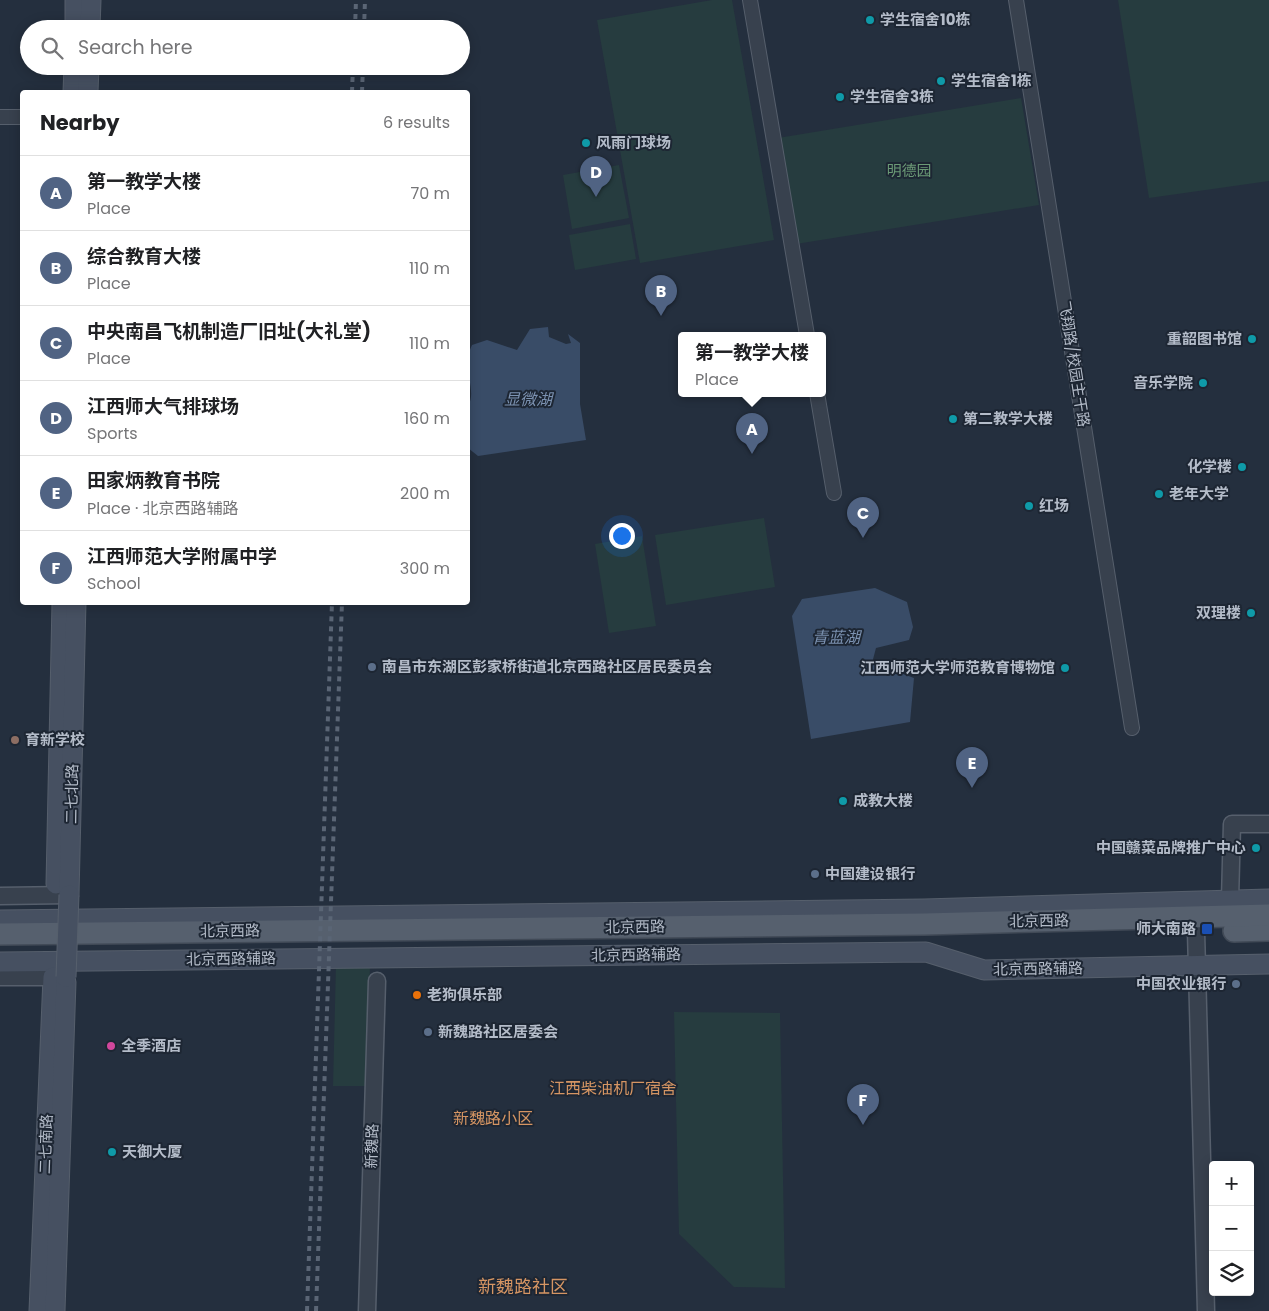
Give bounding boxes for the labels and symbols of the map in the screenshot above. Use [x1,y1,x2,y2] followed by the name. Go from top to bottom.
[880,9,970,30] place label: 学生宿舍10栋
[864,14,876,26] marker: 学生宿舍10栋
[951,70,1032,91] place label: 学生宿舍1栋
[935,75,947,87] marker: 学生宿舍1栋
[850,86,934,107] place label: 学生宿舍3栋
[834,91,846,103] marker: 学生宿舍3栋
[596,132,671,153] place label: 风雨门球场
[580,137,592,149] marker: 风雨门球场
[580,156,612,197] pin: D
[886,160,932,181] park label: 明德园
[645,275,677,316] pin: B
[1054,299,1095,428] street label: 飞翔路/校园主干路
[1167,328,1242,349] place label: 重韶图书馆
[1246,333,1258,345] marker: 重韶图书馆
[1133,372,1193,393] place label: 音乐学院
[1197,377,1209,389] marker: 音乐学院
[504,388,555,411] water label: 显微湖
[963,408,1053,429] place label: 第二教学大楼
[736,413,768,454] pin: A
[947,413,959,425] marker: 第二教学大楼
[1187,456,1232,477] place label: 化学楼
[1236,461,1248,473] marker: 化学楼
[1169,483,1229,504] place label: 老年大学
[1153,488,1165,500] marker: 老年大学
[1039,495,1069,516] place label: 红场
[847,497,879,538] pin: C
[1023,500,1035,512] marker: 红场
[609,523,635,549] your location
[1196,602,1241,623] place label: 双理楼
[1245,607,1257,619] marker: 双理楼
[812,626,863,649] water label: 青蓝湖
[382,656,712,677] place label: 南昌市东湖区彭家桥街道北京西路社区居民委员会
[860,657,1055,678] place label: 江西师范大学师范教育博物馆
[366,661,378,673] marker: 南昌市东湖区彭家桥街道北京西路社区居民委员会
[1059,662,1071,674] marker: 江西师范大学师范教育博物馆
[25,729,85,750] place label: 育新学校
[9,734,21,746] marker: 育新学校
[956,747,988,788] pin: E
[60,764,83,824] street label: 二七北路
[853,790,913,811] place label: 成教大楼
[837,795,849,807] marker: 成教大楼
[1096,837,1246,858] place label: 中国赣菜品牌推广中心
[1250,842,1262,854] marker: 中国赣菜品牌推广中心
[825,863,915,884] place label: 中国建设银行
[809,868,821,880] marker: 中国建设银行
[1009,909,1069,932] street label: 北京西路
[605,915,665,938] street label: 北京西路
[1136,918,1196,939] place label: 师大南路
[200,919,260,942] street label: 北京西路
[1200,922,1214,936] marker: 师大南路
[591,943,681,966] street label: 北京西路辅路
[186,947,276,970] street label: 北京西路辅路
[993,957,1083,980] street label: 北京西路辅路
[1136,973,1226,994] place label: 中国农业银行
[1230,978,1242,990] marker: 中国农业银行
[427,984,502,1005] place label: 老狗俱乐部
[411,989,423,1001] marker: 老狗俱乐部
[438,1021,558,1042] place label: 新魏路社区居委会
[422,1026,434,1038] marker: 新魏路社区居委会
[121,1035,181,1056] place label: 全季酒店
[105,1040,117,1052] marker: 全季酒店
[549,1077,677,1100] district label: 江西柴油机厂宿舍
[847,1084,879,1125] pin: F
[453,1107,533,1130] district label: 新魏路小区
[34,1114,57,1174] street label: 二七南路
[360,1123,383,1169] street label: 新魏路
[122,1141,182,1162] place label: 天御大厦
[106,1146,118,1158] marker: 天御大厦
[478,1274,568,1299] district label: 新魏路社区

